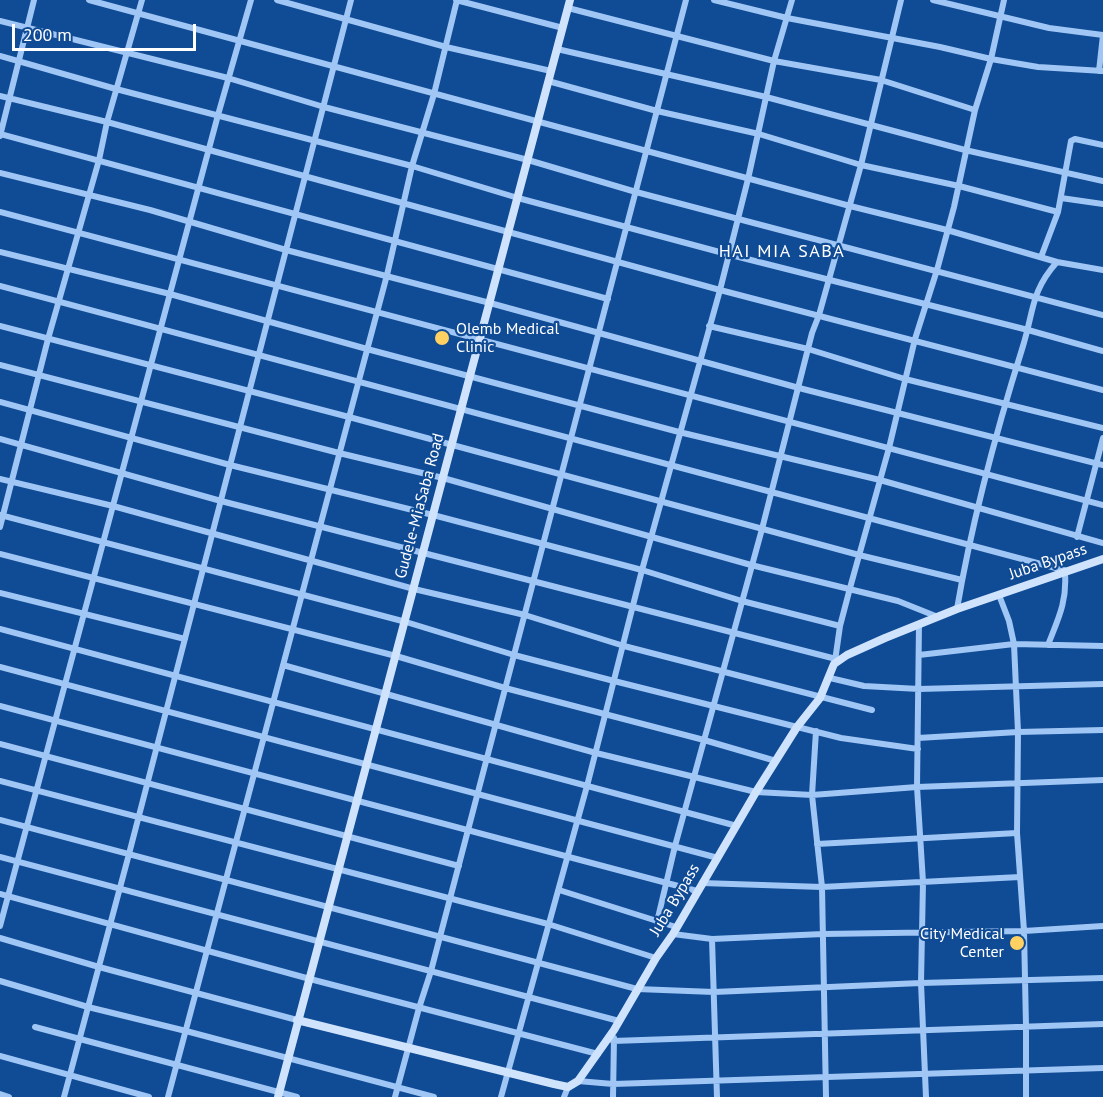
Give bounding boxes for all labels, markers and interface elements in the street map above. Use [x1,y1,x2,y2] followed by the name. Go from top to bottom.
[15,12,200,50] scale bar
[23,23,72,46] text: 200 m
[719,241,845,263] district label: HAI MIA SABA
[456,319,559,357] place label: Olemb Medical Clinic
[433,329,451,347] marker: Olemb Medical Clinic
[391,431,449,581] street label: Gudele-MiaSaba Road
[1007,540,1089,584] street label: Juba Bypass
[646,860,704,940] street label: Juba Bypass
[920,924,1004,962] place label: City Medical Center
[1008,934,1026,952] marker: City Medical Center

